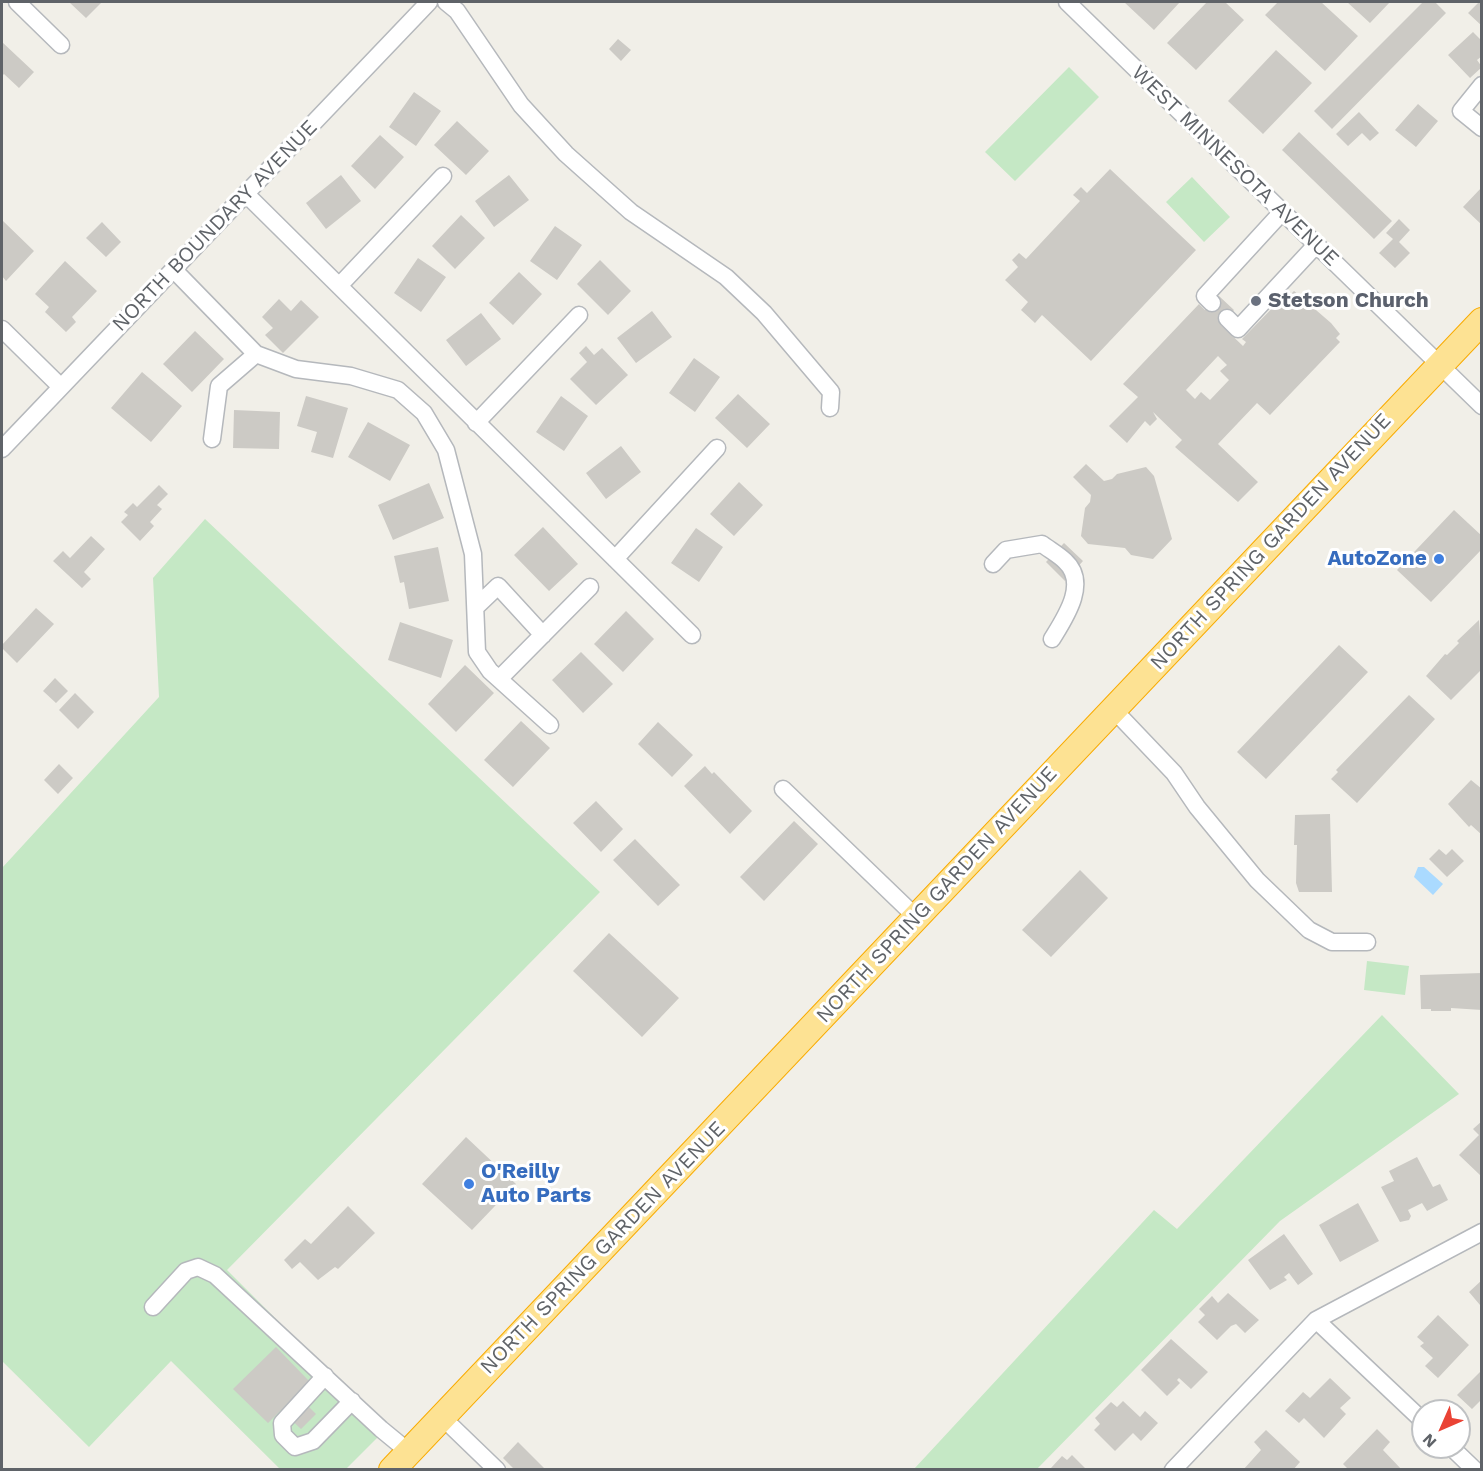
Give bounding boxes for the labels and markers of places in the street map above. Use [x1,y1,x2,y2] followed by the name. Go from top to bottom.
[1268,288,1429,314] place label: Stetson Church
[1249,294,1263,308] marker: Stetson Church
[1327,546,1427,572] place label: AutoZone
[1432,552,1446,566] marker: AutoZone
[481,1159,591,1209] place label: O'Reilly Auto Parts
[462,1177,476,1191] marker: O'Reilly Auto Parts

